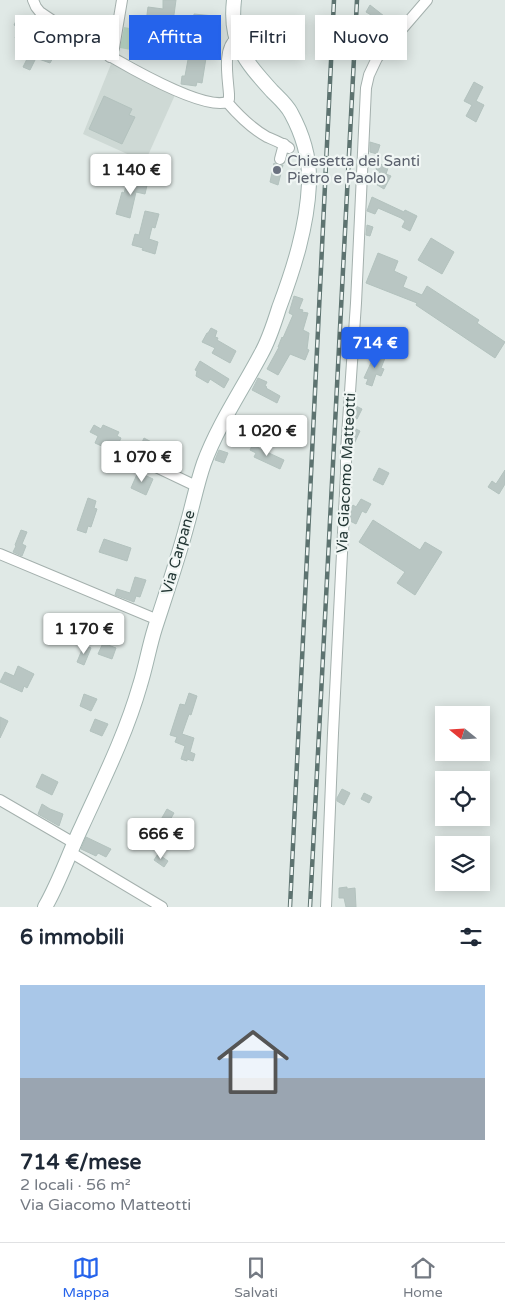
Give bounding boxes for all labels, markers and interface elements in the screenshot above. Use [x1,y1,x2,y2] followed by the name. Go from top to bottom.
[15,15,119,60] chip: Compra
[129,15,221,60] chip: Affitta
[231,15,305,60] chip: Filtri
[315,15,407,60] chip: Nuovo
[287,152,420,187] place label: Chiesetta dei Santi Pietro e Paolo
[85,154,177,196] pin: 1 140 €
[101,160,161,180] text: 1 140 €
[271,164,283,176] marker: Chiesetta dei Santi Pietro e Paolo
[340,326,410,369] pin: 714 €
[352,333,398,353] text: 714 €
[333,392,359,554] street label: Via Giacomo Matteotti
[221,414,313,457] pin: 1 020 €
[237,421,297,441] text: 1 020 €
[96,440,188,483] pin: 1 070 €
[112,447,172,467] text: 1 070 €
[157,508,199,596] street label: Via Carpane
[38,612,130,655] pin: 1 170 €
[54,619,114,639] text: 1 170 €
[435,706,490,761] north arrow
[435,706,490,891] map controls
[435,771,490,826] button: locate
[126,818,196,860] pin: 666 €
[138,824,184,844] text: 666 €
[435,836,490,891] button: layers
[457,923,485,951] icon: filters
[20,925,124,950] text: 6 immobili
[208,1017,298,1107] icon: home
[20,1150,141,1175] text: 714 €/mese
[20,1175,131,1195] text: 2 locali · 56 m²
[20,1195,191,1215] text: Via Giacomo Matteotti
[62,1254,109,1301] tab: Mappa
[234,1254,278,1301] tab: Salvati
[403,1254,443,1301] tab: Home

